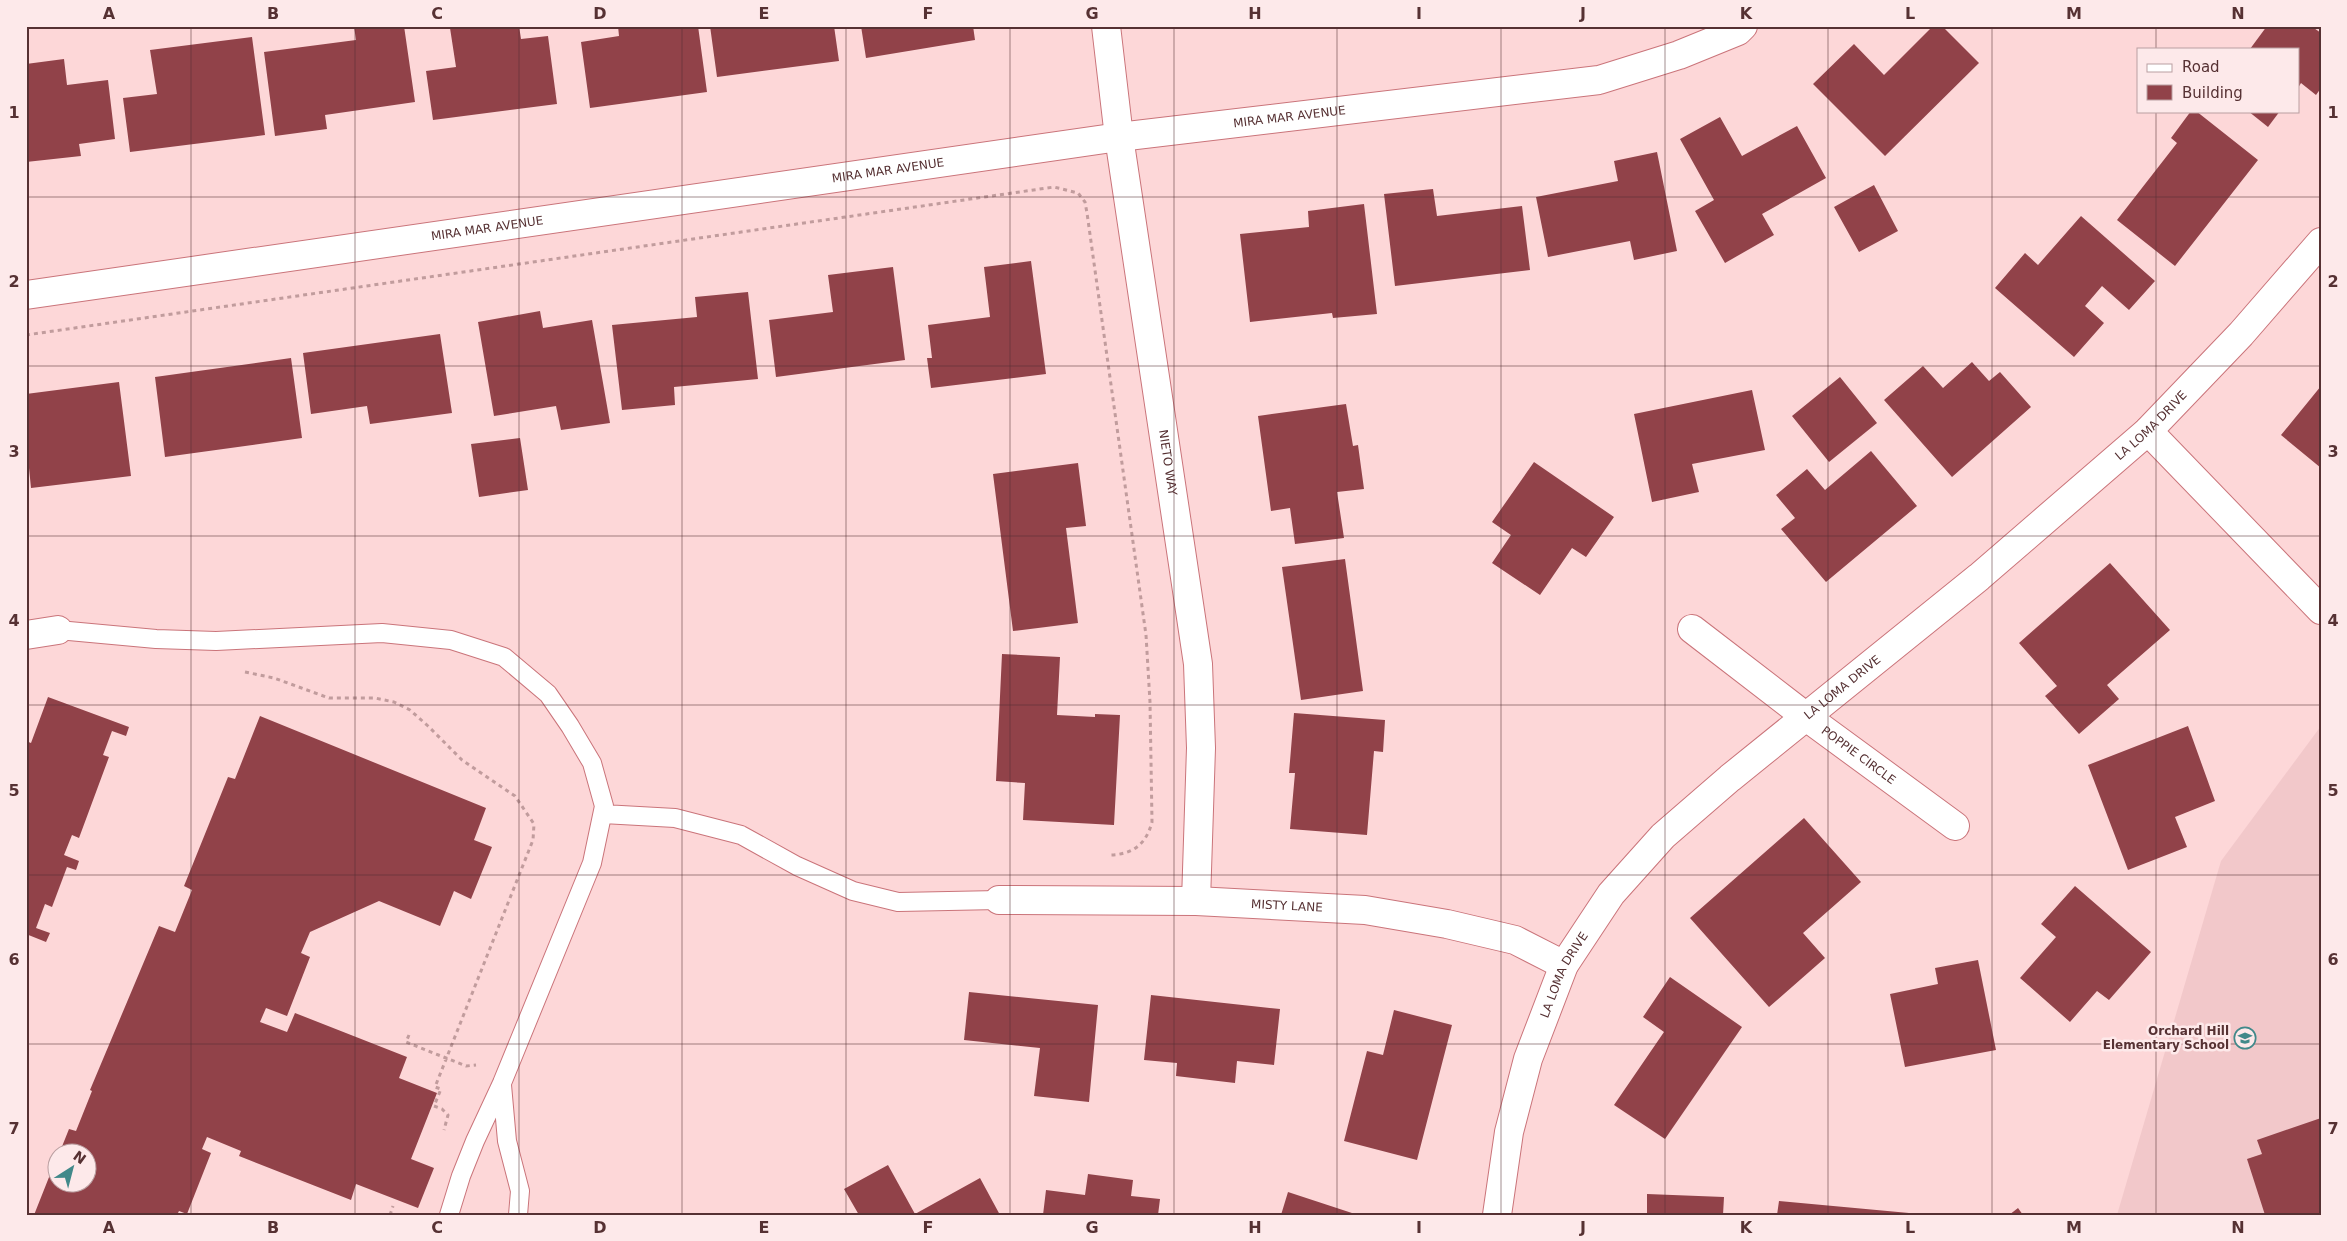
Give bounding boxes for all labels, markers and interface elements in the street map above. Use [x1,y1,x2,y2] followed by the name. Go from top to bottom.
[103,4,116,23] text: A
[267,4,279,23] text: B
[431,4,443,23] text: C
[593,4,607,23] text: D
[759,4,769,23] text: E
[923,4,933,23] text: F
[1085,4,1099,23] text: G
[1248,4,1262,23] text: H
[1416,4,1422,23] text: I
[1579,4,1586,23] text: J
[1740,4,1753,23] text: K
[1905,4,1915,23] text: L
[2066,4,2082,23] text: M
[2231,4,2245,23] text: N
[2137,48,2300,112] legend
[2182,58,2220,76] text: Road
[2182,84,2243,102] text: Building
[8,103,20,122] text: 1
[1232,103,1346,130] street label: MIRA MAR AVENUE
[2327,103,2339,122] text: 1
[831,155,945,185] street label: MIRA MAR AVENUE
[430,213,544,243] street label: MIRA MAR AVENUE
[8,272,20,291] text: 2
[2327,272,2339,291] text: 2
[2112,388,2190,463] street label: LA LOMA DRIVE
[1156,429,1180,497] street label: NIETO WAY
[8,442,20,461] text: 3
[2327,442,2339,461] text: 3
[8,611,20,630] text: 4
[2327,611,2339,630] text: 4
[1801,652,1883,722] street label: LA LOMA DRIVE
[1819,723,1898,787] street label: POPPIE CIRCLE
[8,781,20,800] text: 5
[2327,781,2339,800] text: 5
[1251,897,1323,915] street label: MISTY LANE
[1537,929,1591,1020] street label: LA LOMA DRIVE
[8,950,20,969] text: 6
[2327,950,2339,969] text: 6
[2103,1024,2229,1052] place label: Orchard Hill Elementary School
[2233,1026,2257,1050] school or university icon: Orchard Hill Elementary School
[8,1119,20,1138] text: 7
[2327,1119,2339,1138] text: 7
[48,1144,98,1194] north arrow
[70,1148,89,1167] text: N
[103,1218,116,1237] text: A
[267,1218,279,1237] text: B
[431,1218,443,1237] text: C
[593,1218,607,1237] text: D
[759,1218,769,1237] text: E
[923,1218,933,1237] text: F
[1085,1218,1099,1237] text: G
[1248,1218,1262,1237] text: H
[1416,1218,1422,1237] text: I
[1579,1218,1586,1237] text: J
[1740,1218,1753,1237] text: K
[1905,1218,1915,1237] text: L
[2066,1218,2082,1237] text: M
[2231,1218,2245,1237] text: N

